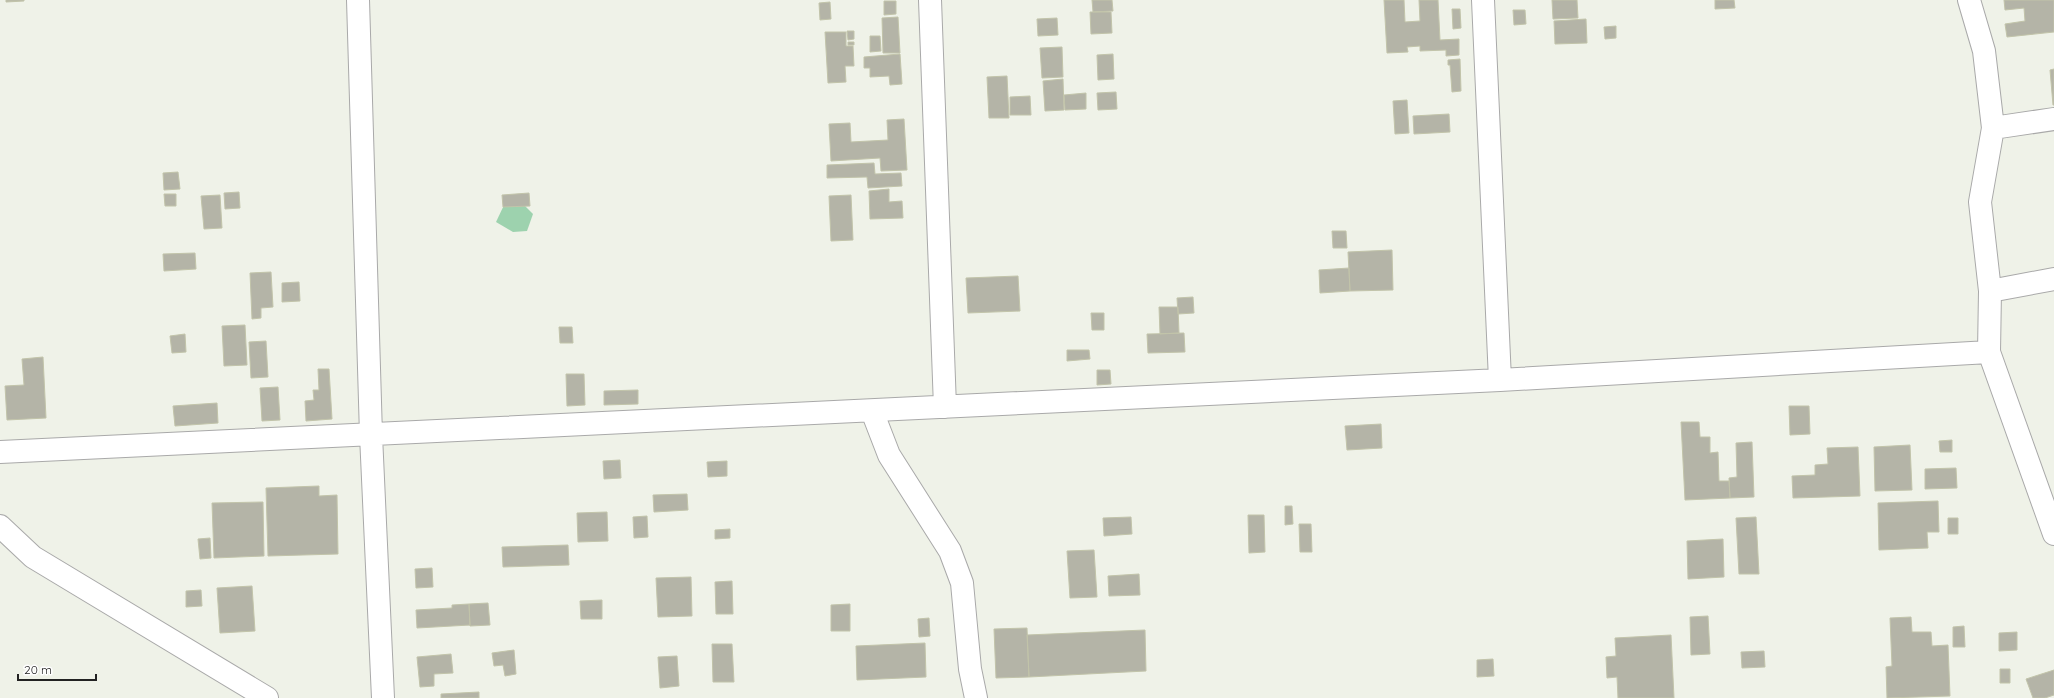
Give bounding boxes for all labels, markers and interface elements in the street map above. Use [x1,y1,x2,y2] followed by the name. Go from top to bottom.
[18,656,96,682] scale bar
[24,662,52,677] text: 20 m

